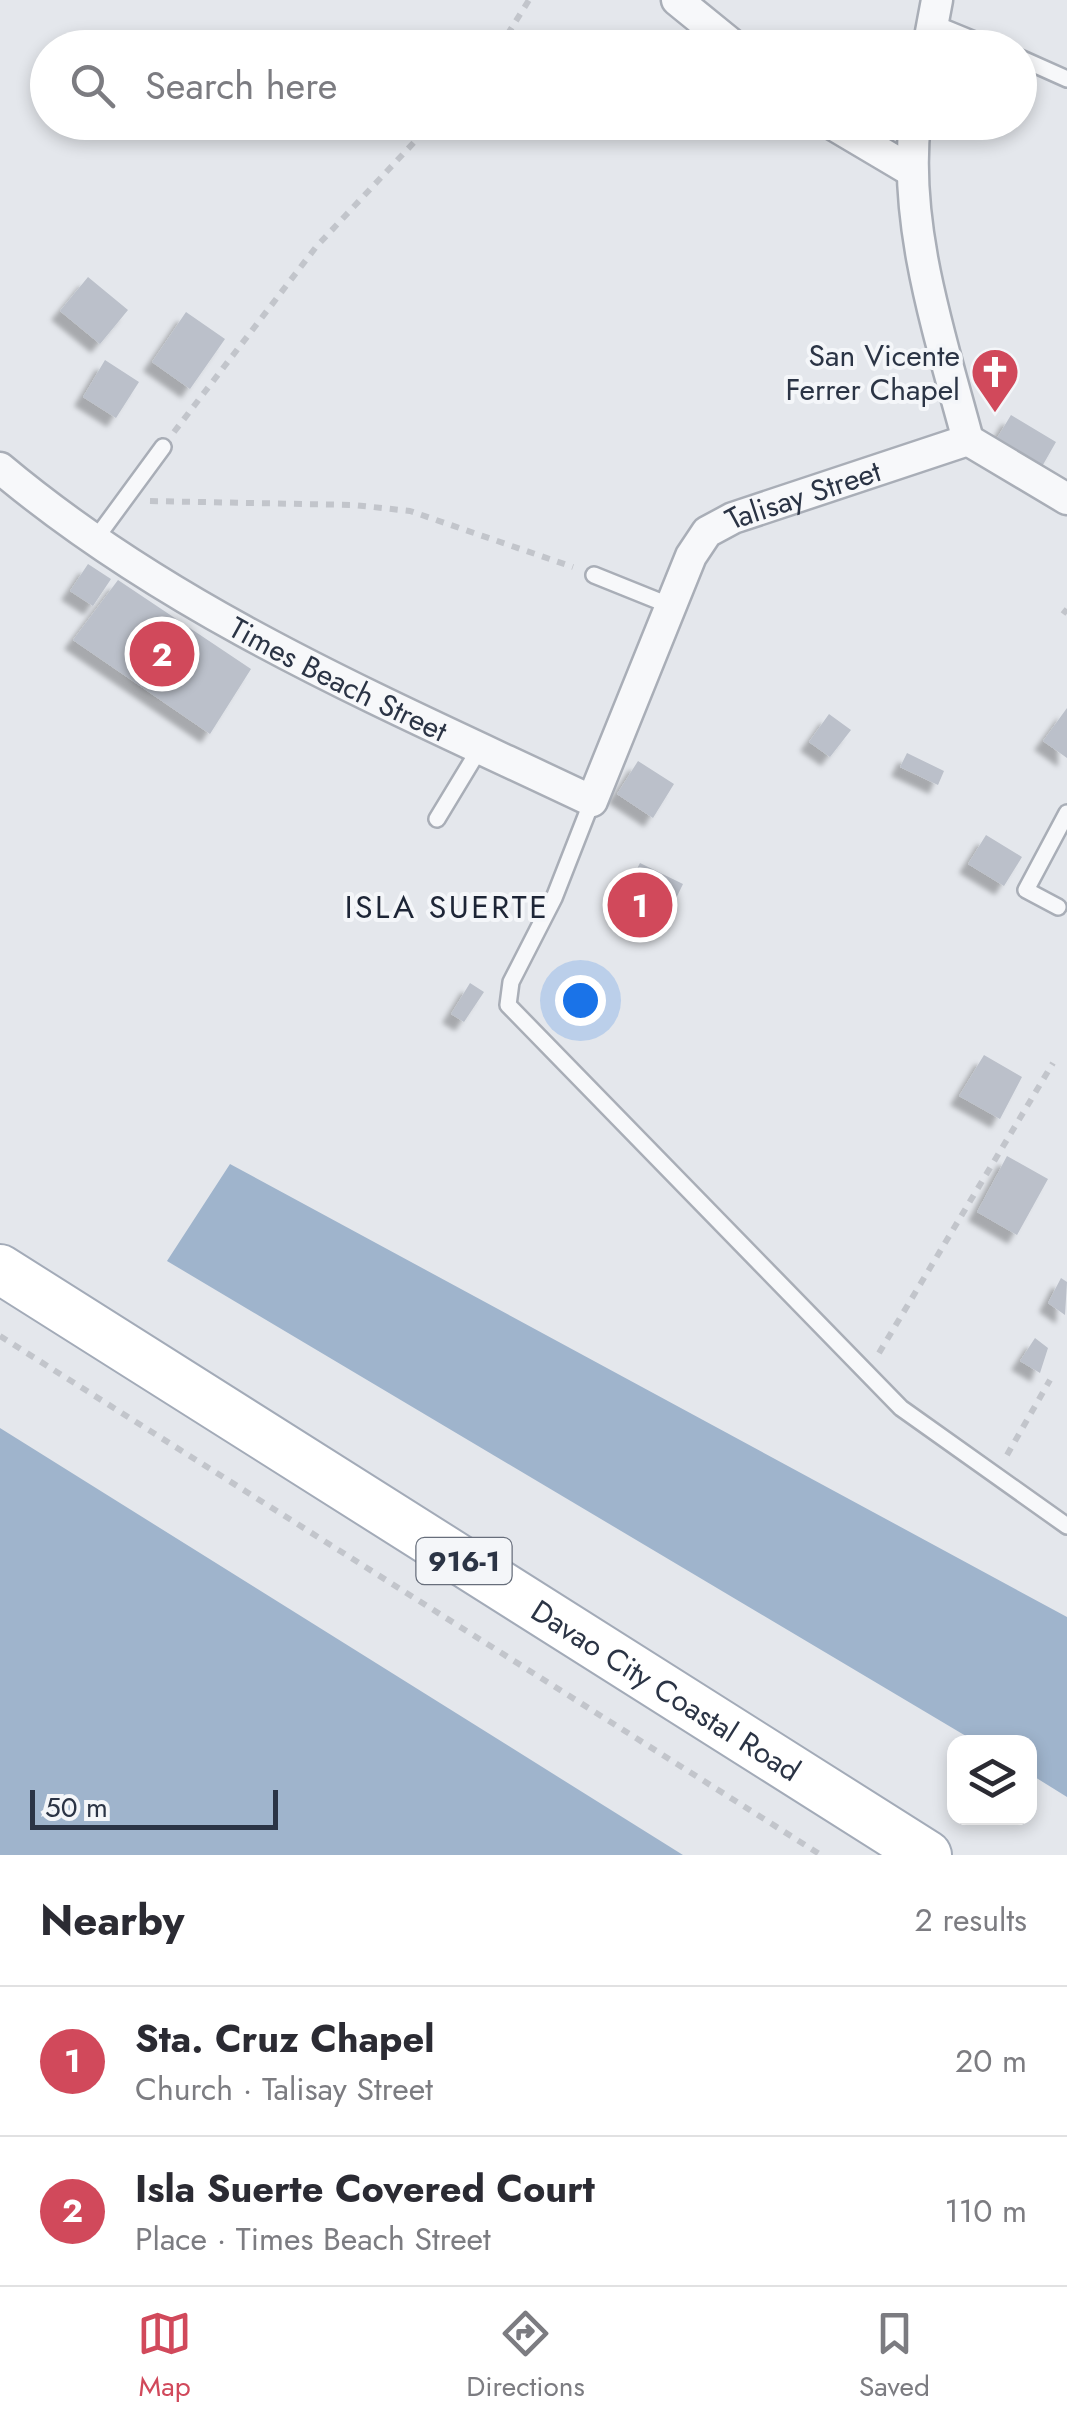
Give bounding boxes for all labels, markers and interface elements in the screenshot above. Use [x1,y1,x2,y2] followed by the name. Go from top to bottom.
[30,30,1037,140] search box
[65,58,120,113] icon: search
[145,58,337,113] text: Search here
[785,334,960,411] place label: San Vicente Ferrer Chapel
[969,346,1021,414] church icon: San Vicente Ferrer Chapel
[717,449,887,540] street label: Talisay Street
[222,606,455,752] street label: Times Beach Street
[130,616,194,692] pin: 2
[608,868,672,942] pin: 1
[345,884,549,930] district label: ISLA SUERTE
[555,975,606,1026] your location
[416,1538,512,1584] road number: 916-1
[523,1589,809,1791] street label: Davao City Coastal Road
[947,1735,1037,1825] map controls
[947,1735,1037,1825] button: layers
[30,1785,278,1830] scale bar
[45,1787,108,1828] text: 50 m
[40,1890,184,1951] text: Nearby
[915,1897,1027,1943] text: 2 results
[135,2011,435,2066] text: Sta. Cruz Chapel
[64,2038,81,2084] text: 1
[955,2038,1027,2084] text: 20 m
[135,2066,433,2112] text: Church · Talisay Street
[135,2161,595,2216] text: Isla Suerte Covered Court
[62,2188,83,2234] text: 2
[944,2188,1027,2234] text: 110 m
[135,2216,491,2262] text: Place · Times Beach Street
[137,2306,192,2407] tab: Map
[466,2306,585,2407] tab: Directions
[859,2306,930,2407] tab: Saved

